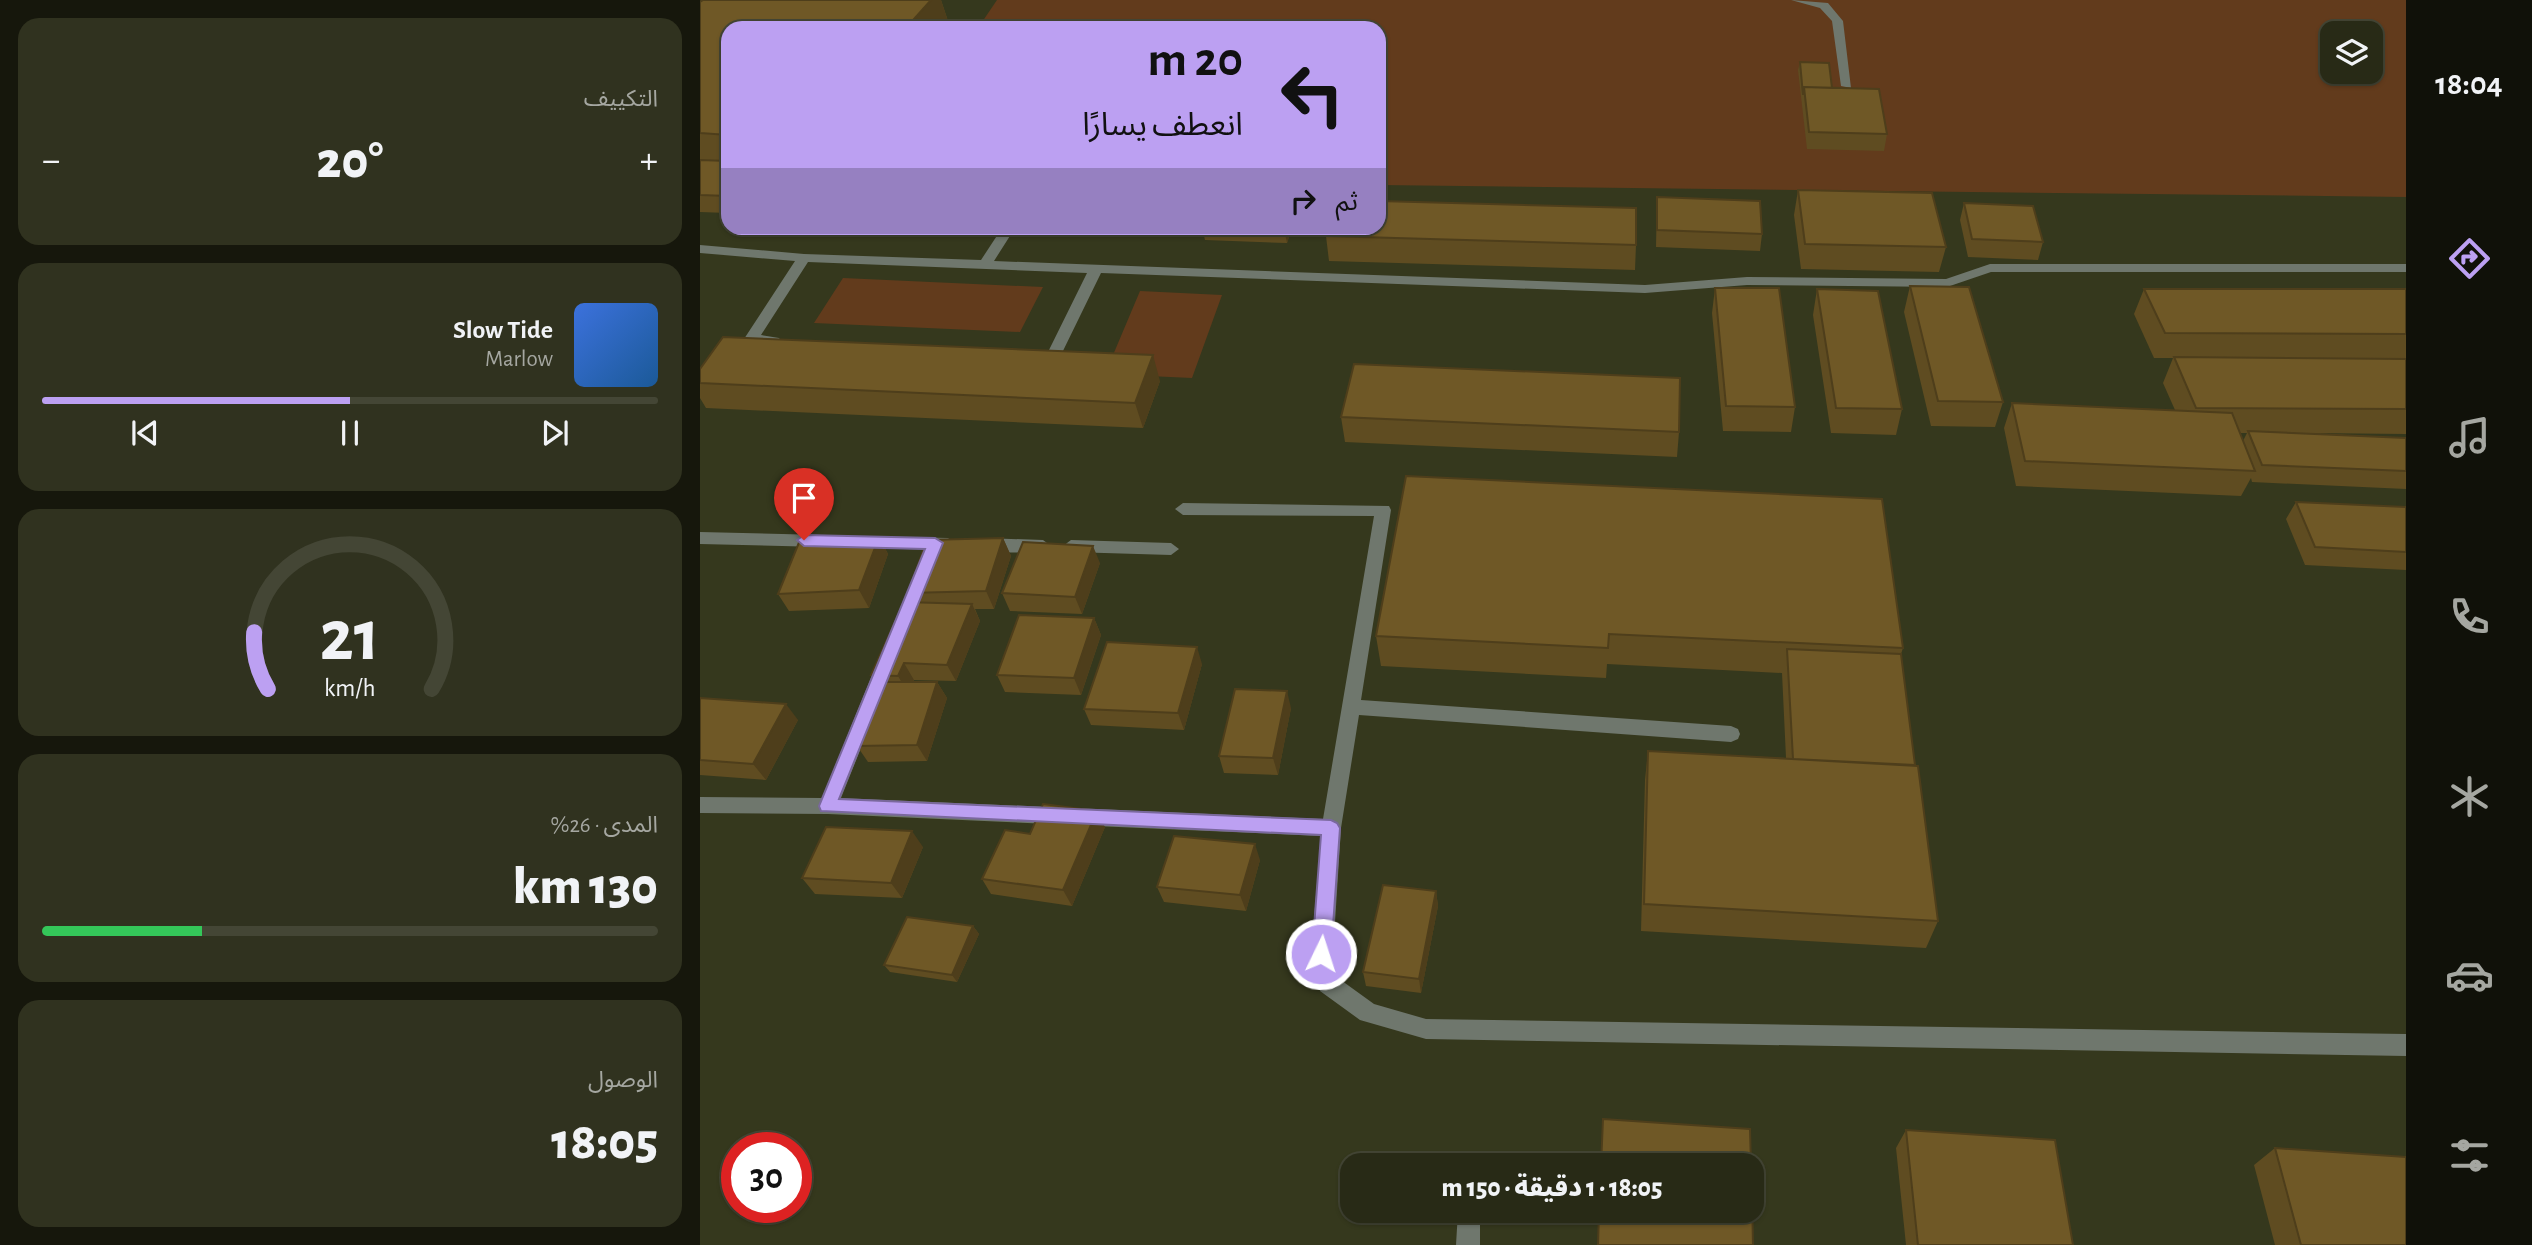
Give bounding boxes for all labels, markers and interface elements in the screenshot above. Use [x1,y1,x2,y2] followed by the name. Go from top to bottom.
[2320,21,2383,84] map controls
[2320,21,2383,84] button: layers
[1147,36,1243,85] text: 20 m
[1267,49,1358,140] icon: left
[2435,68,2503,100] text: 18:04
[584,88,658,111] text: التكييف
[1082,109,1243,141] text: انعطف يسارًا
[316,135,384,187] text: 20°
[42,142,60,180] text: −
[640,142,658,180] text: +
[1284,182,1322,220] icon: right
[1336,189,1358,215] text: ثم
[2445,234,2494,283] icon: directions
[453,317,553,343] text: Slow Tide
[485,348,553,371] text: Marlow
[2445,413,2494,462] icon: music
[126,414,164,452] icon: previous
[331,414,369,452] icon: pause
[536,414,574,452] icon: next
[774,468,834,540] pin
[785,479,823,517] icon: arrive
[2445,592,2494,641] icon: phone
[320,601,380,674] text: 21
[324,675,376,700] text: km/h
[2445,772,2494,821] icon: climate
[550,814,658,837] text: المدى · 26%
[513,861,658,913] text: 130 km
[1284,917,1358,991] position arrow
[2445,951,2494,1000] icon: car
[588,1069,658,1092] text: الوصول
[551,1116,658,1168] text: 18:05
[2445,1131,2494,1180] icon: filters
[721,1132,812,1223] speed limit sign: 30
[1442,1175,1662,1201] text: 18:05 · 1 دقيقة · 150 m

